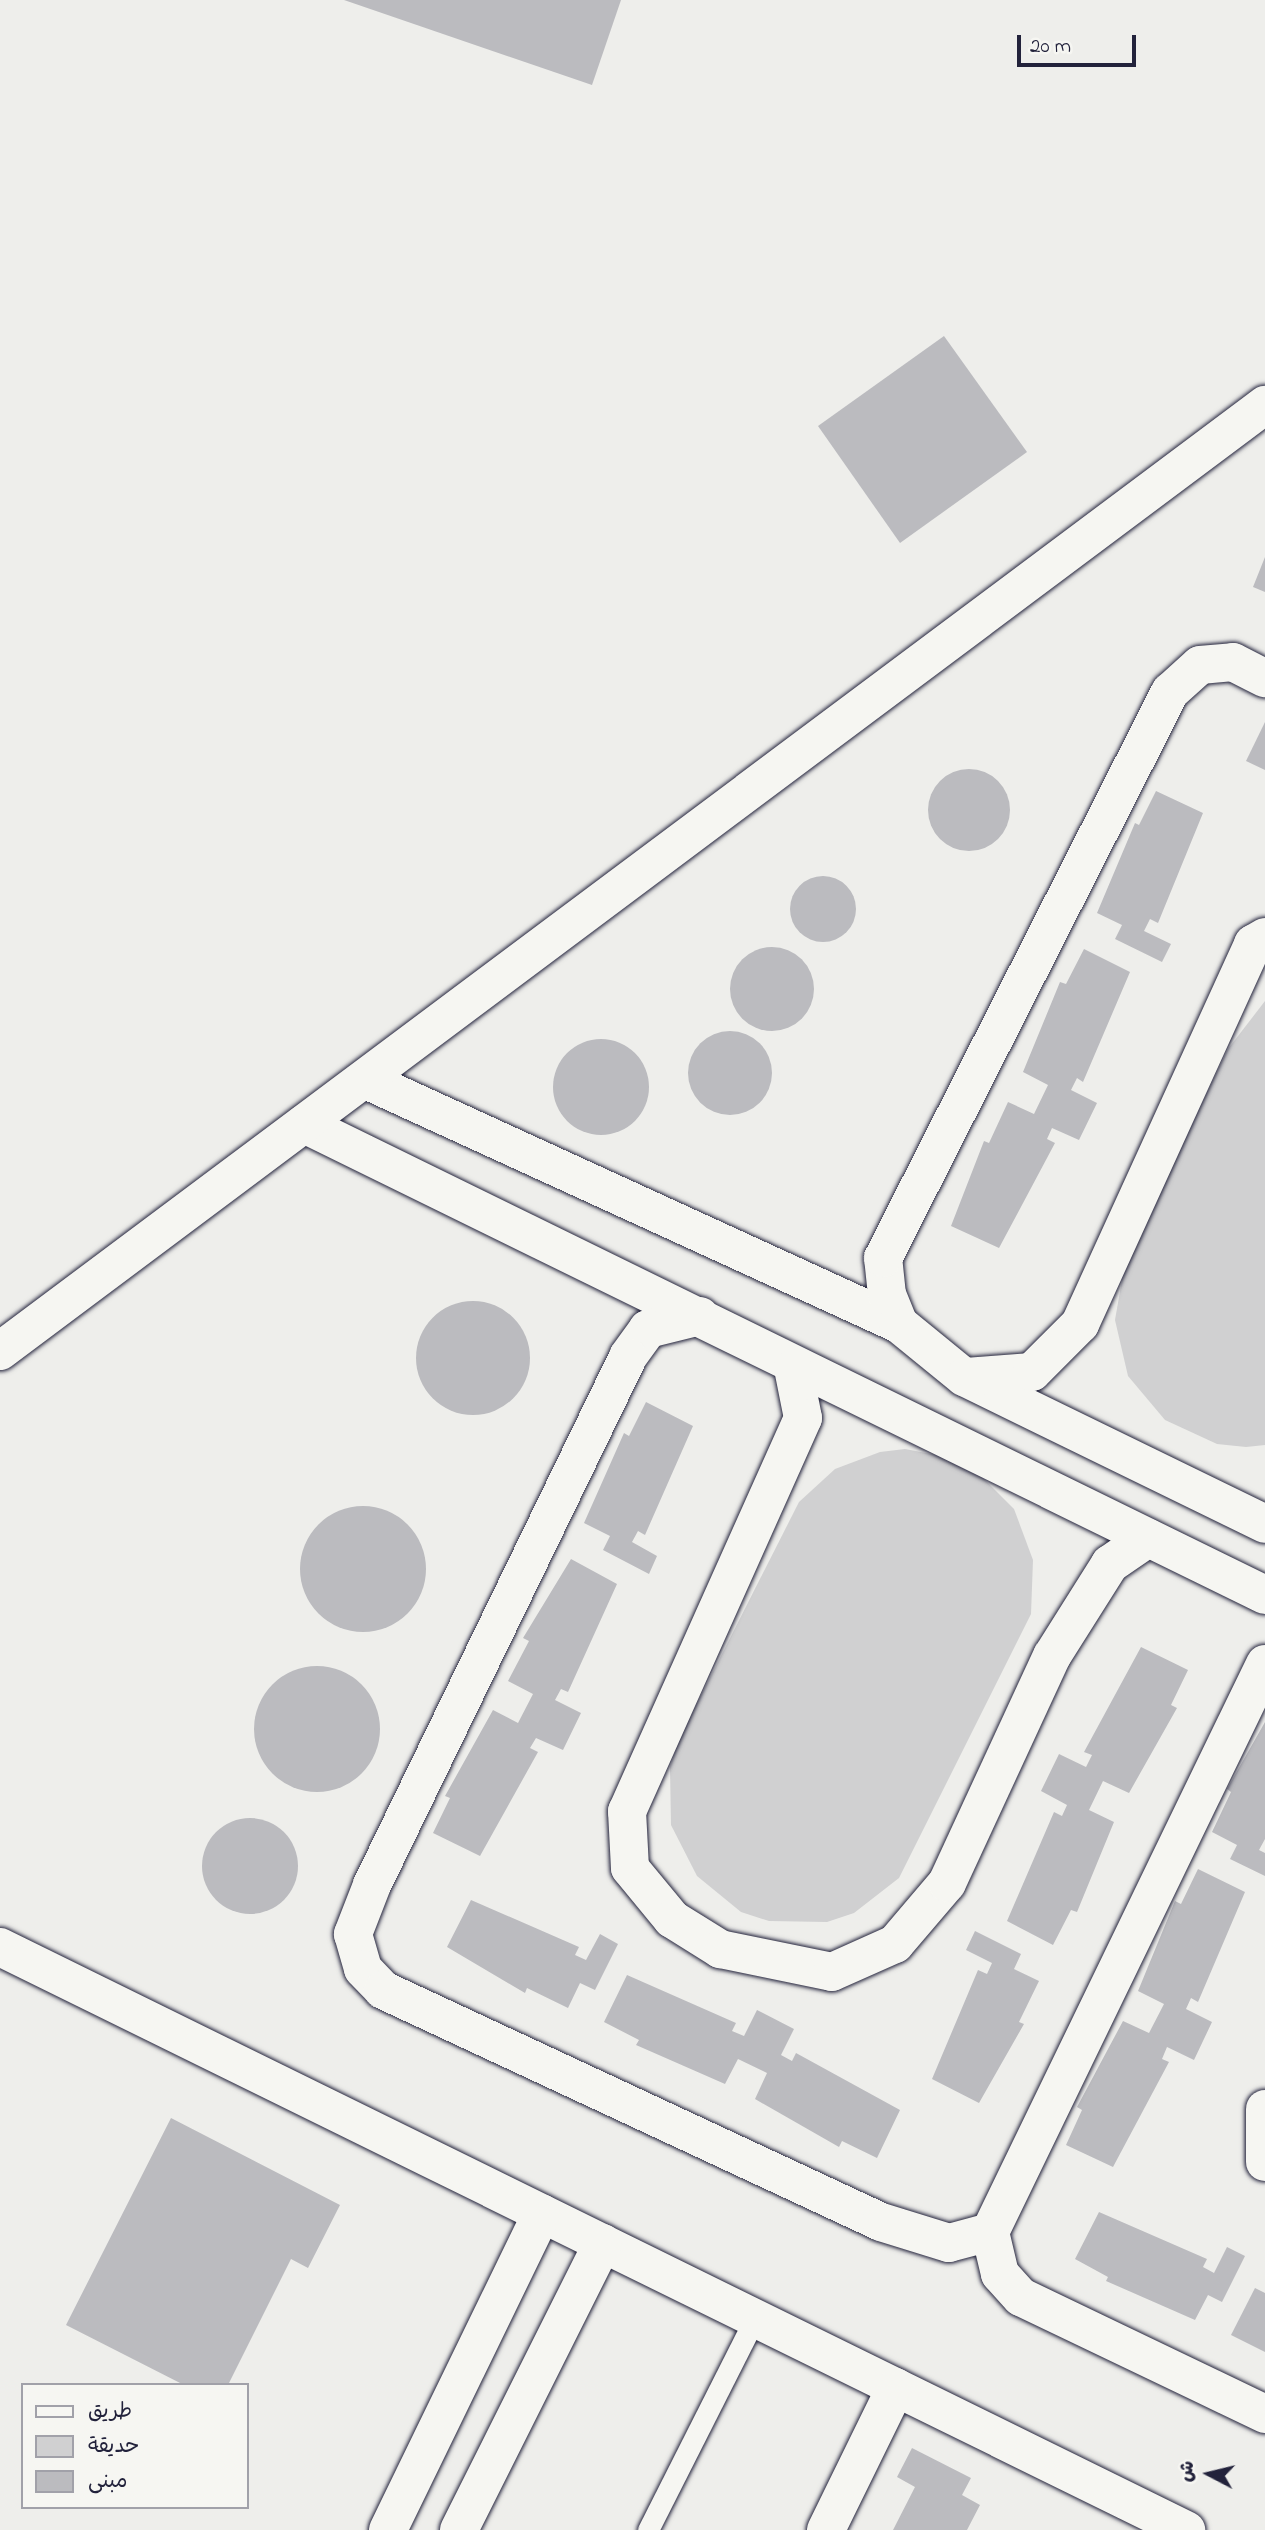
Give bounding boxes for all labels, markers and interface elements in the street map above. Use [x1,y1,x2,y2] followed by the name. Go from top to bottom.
[1020,21,1139,65] scale bar
[1030,32,1071,62] text: 20 m
[21,2383,248,2509] legend
[88,2397,132,2427] text: طريق
[88,2432,139,2462] text: حديقة
[1174,2439,1244,2509] north arrow
[1173,2459,1202,2483] text: ش
[88,2467,127,2497] text: مبنى

